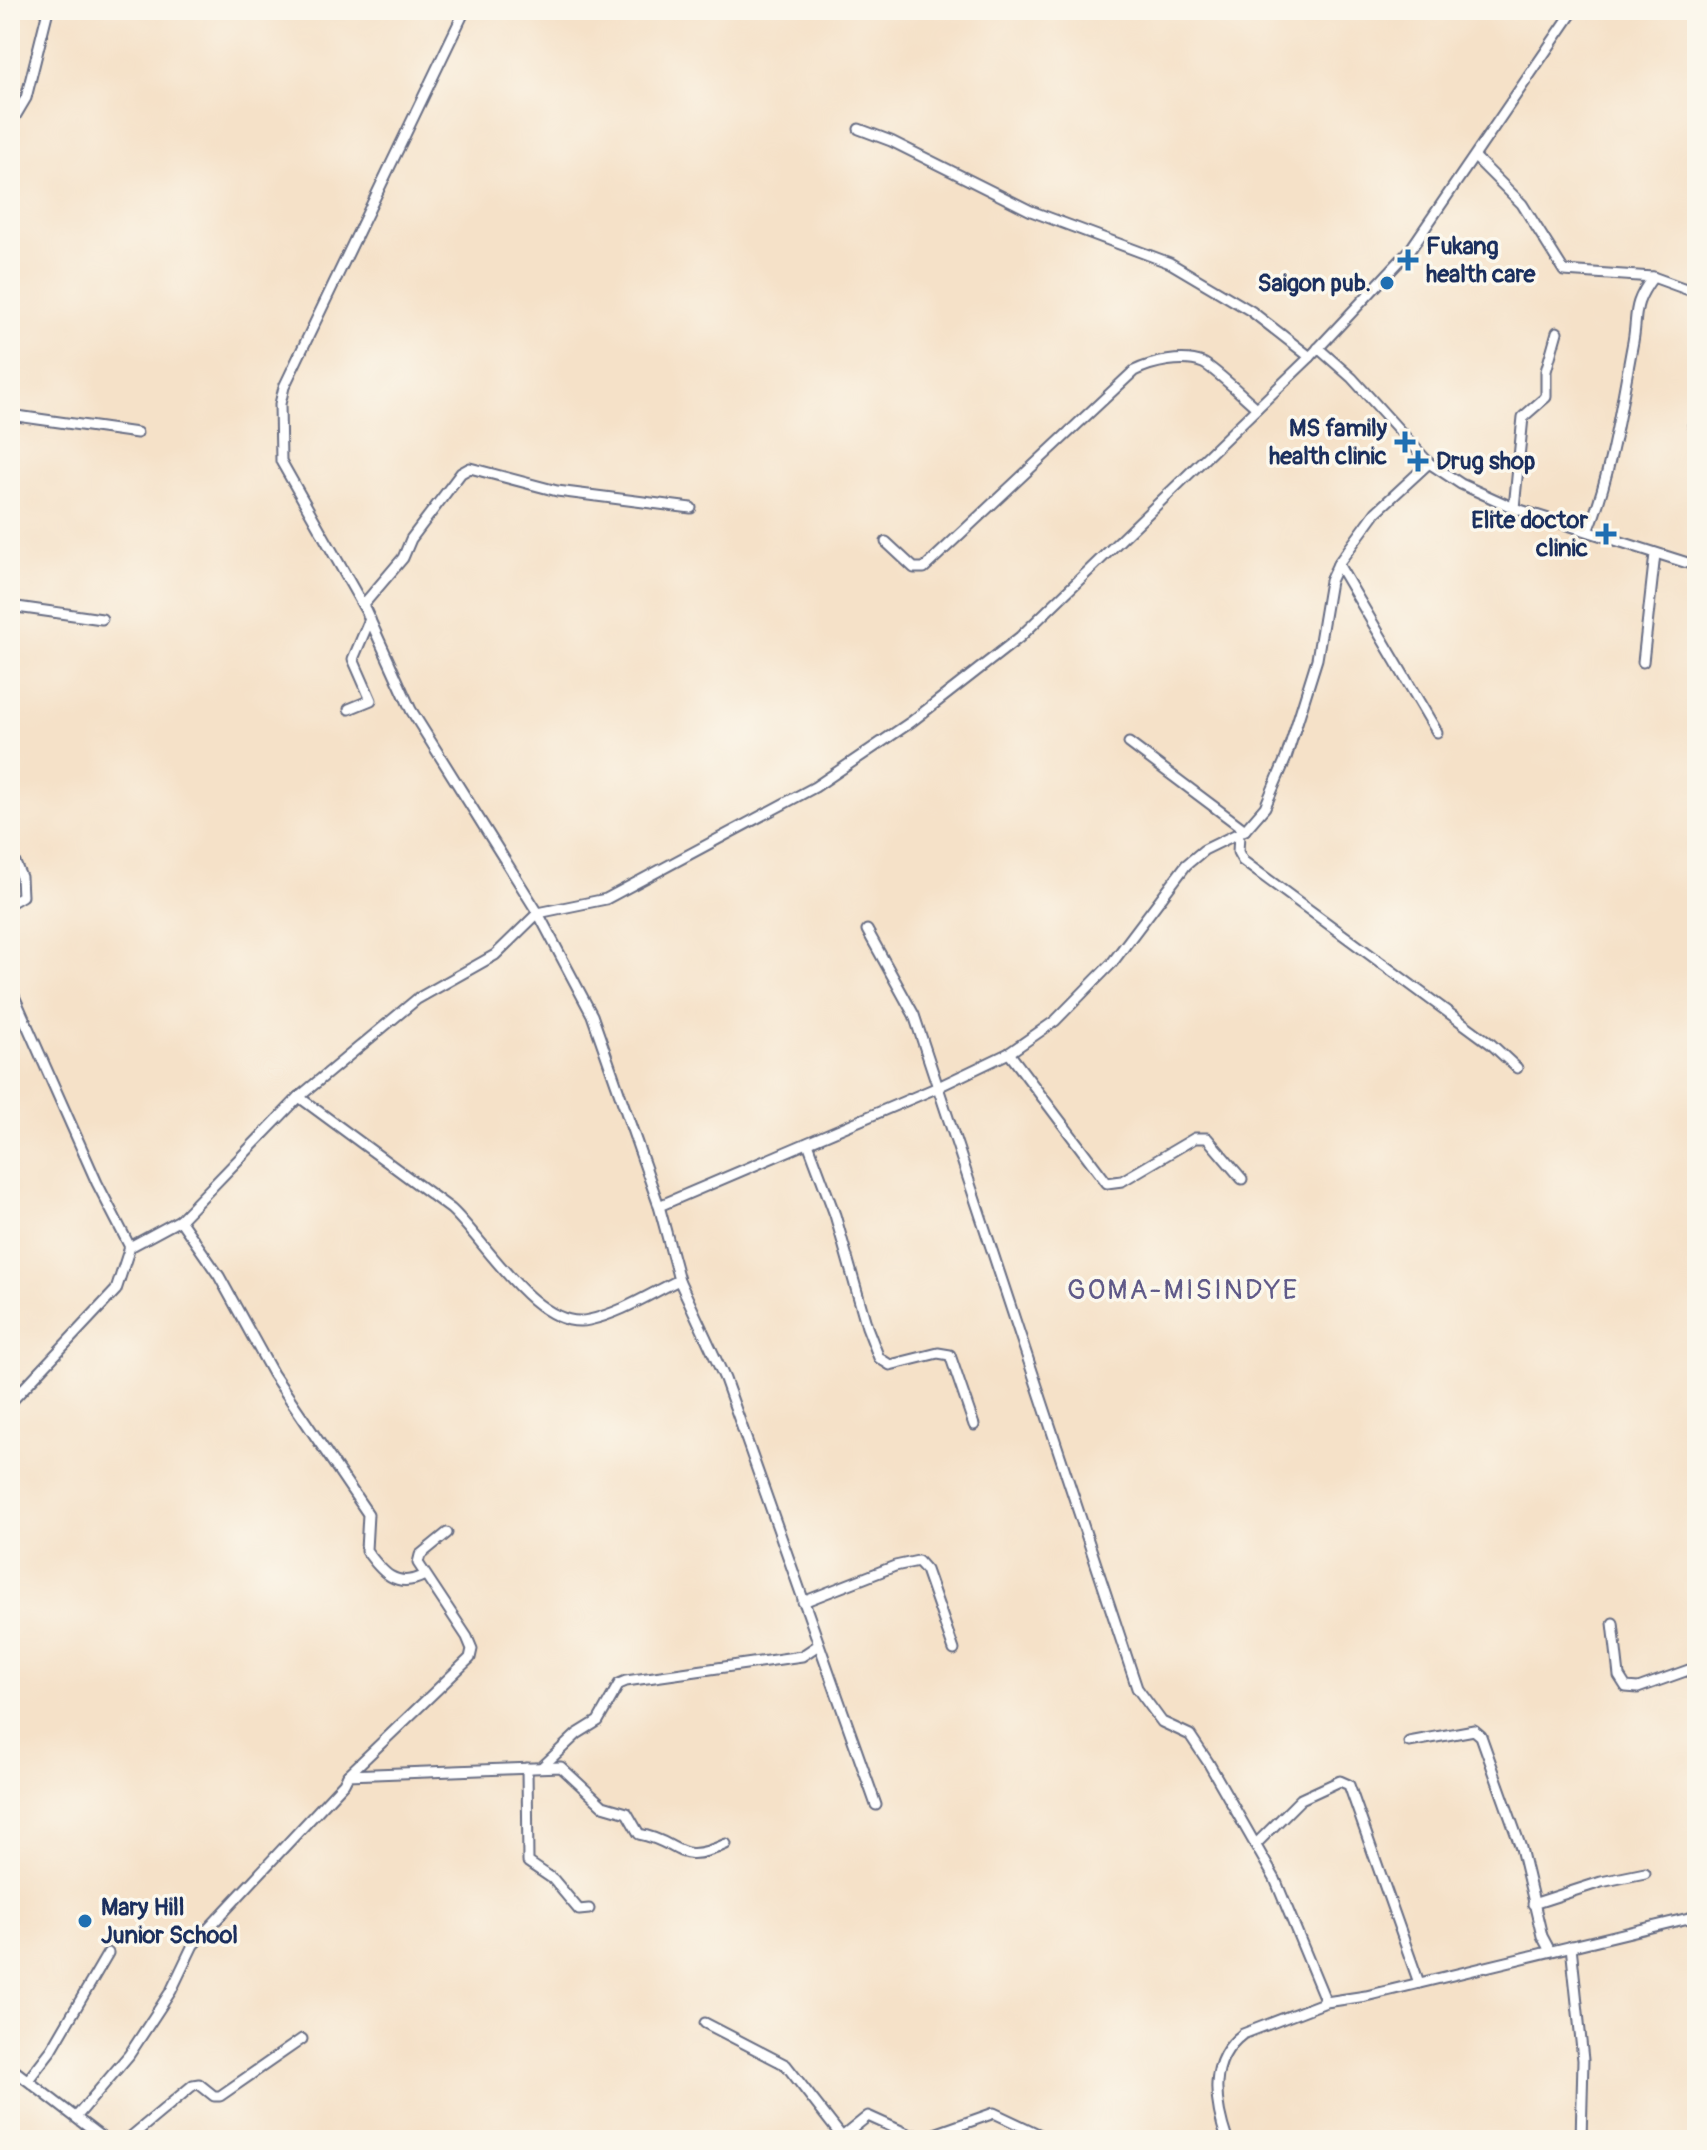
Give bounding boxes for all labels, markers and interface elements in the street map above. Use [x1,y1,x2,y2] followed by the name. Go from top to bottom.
[1426,232,1537,289] place label: Fukang health care
[1397,249,1419,271] marker: Fukang health care
[1258,269,1371,298] place label: Saigon pub.
[1378,274,1396,292] marker: Saigon pub.
[1269,414,1388,471] place label: MS family health clinic
[1394,431,1416,453] marker: MS family health clinic
[1436,447,1535,476] place label: Drug shop
[1407,450,1429,472] marker: Drug shop
[1471,506,1588,563] place label: Elite doctor clinic
[1595,523,1617,545] marker: Elite doctor clinic
[1067,1273,1299,1308] district label: GOMA-MISINDYE
[101,1893,238,1950] place label: Mary Hill Junior School
[76,1912,94,1930] marker: Mary Hill Junior School

